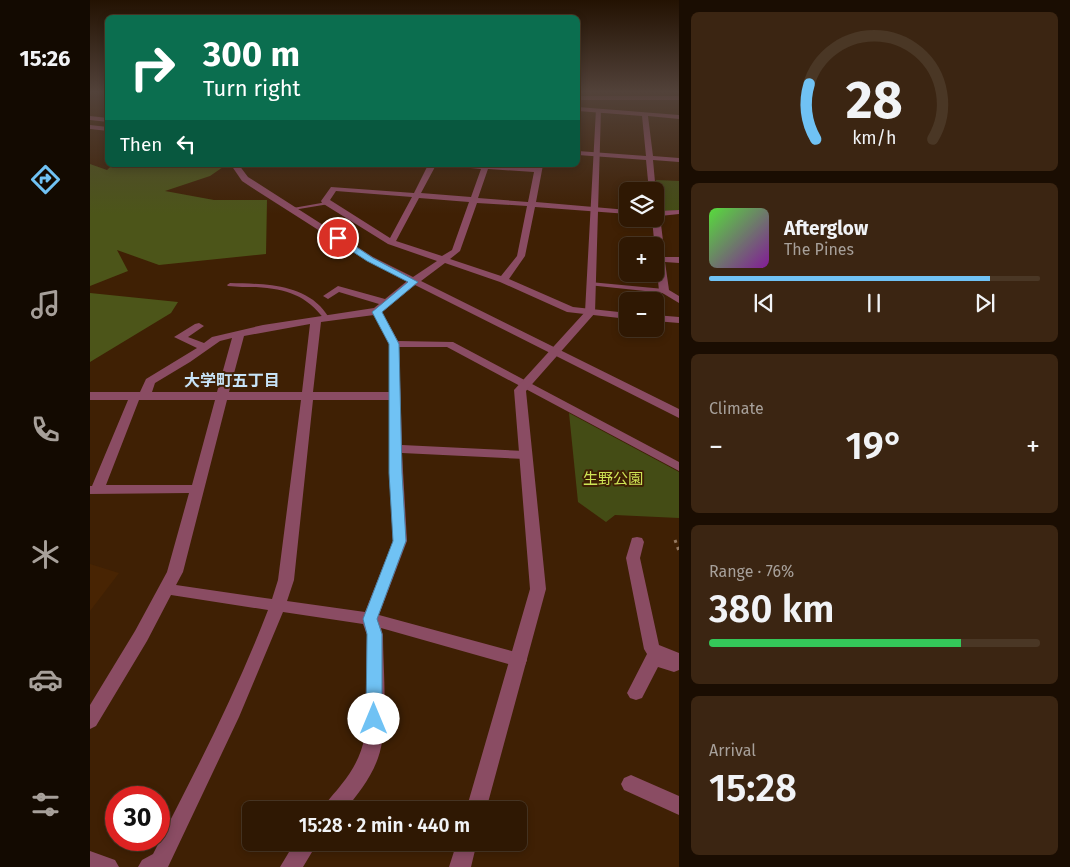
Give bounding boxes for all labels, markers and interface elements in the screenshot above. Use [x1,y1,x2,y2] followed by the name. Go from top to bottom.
[203,33,300,75] text: 300 m
[120,35,185,100] icon: right
[19,45,71,72] text: 15:26
[846,69,903,132] text: 28
[203,75,300,102] text: Turn right
[852,127,897,149] text: km/h
[172,130,200,158] icon: left
[120,133,162,156] text: Then
[28,162,63,197] icon: directions
[619,182,664,337] map controls
[619,182,664,227] button: layers
[317,217,359,259] pin
[784,217,868,240] text: Afterglow
[324,224,352,252] icon: arrive
[619,237,664,282] button: +
[784,240,854,259] text: The Pines
[28,287,63,322] icon: music
[750,289,778,317] icon: previous
[860,289,888,317] icon: pause
[971,289,999,317] icon: next
[619,292,664,337] button: −
[184,371,280,390] district label: 大学町五丁目
[709,399,764,418] text: Climate
[28,412,63,447] icon: phone
[845,423,904,469] text: 19°
[709,430,723,463] text: −
[1026,430,1040,463] text: +
[583,470,643,488] park label: 生野公園
[28,537,63,572] icon: climate
[709,562,794,581] text: Range · 76%
[709,586,834,632] text: 380 km
[28,662,63,697] icon: car
[347,692,399,744] position arrow
[709,741,756,760] text: Arrival
[709,765,797,811] text: 15:28
[105,786,170,851] speed limit sign: 30
[28,787,63,822] icon: filters
[299,814,470,837] text: 15:28 · 2 min · 440 m

